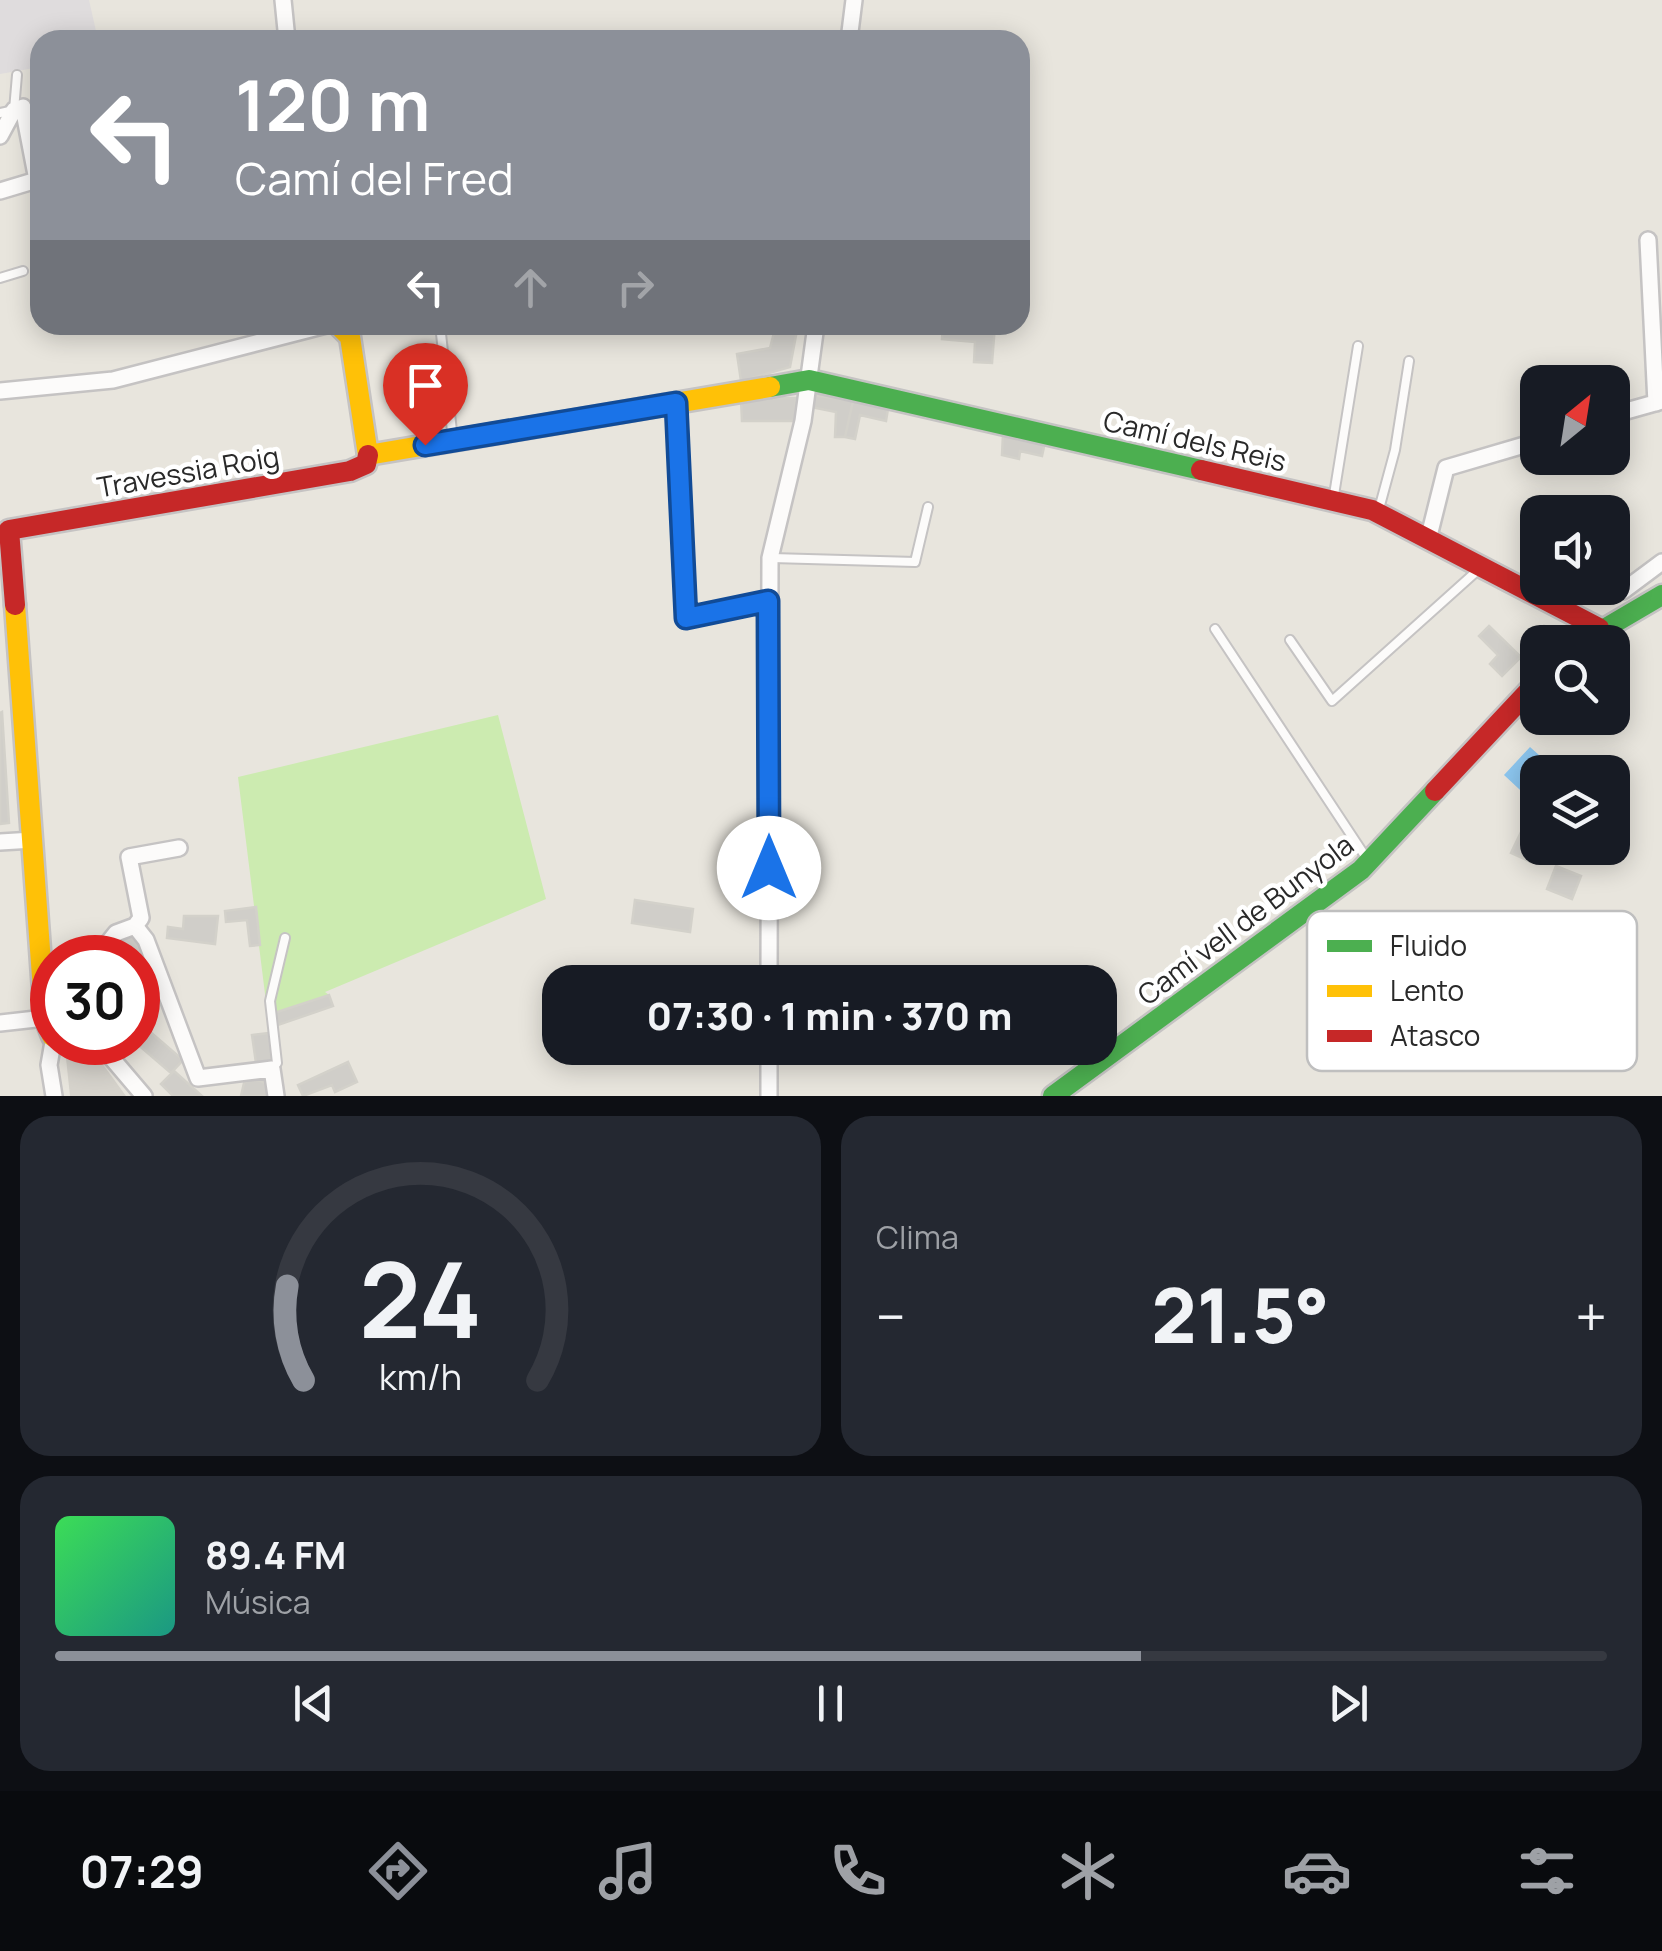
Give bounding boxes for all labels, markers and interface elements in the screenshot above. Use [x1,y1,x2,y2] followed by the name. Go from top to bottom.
[235,56,430,152] text: 120 m
[70,70,200,200] icon: left
[235,147,514,209] text: Camí del Fred
[398,260,453,315] icon: left
[503,260,558,315] icon: ahead
[608,260,663,315] icon: right
[383,343,468,446] pin
[398,358,453,413] icon: arrive
[1520,365,1630,475] north arrow
[1520,365,1630,865] map controls
[1100,401,1290,479] street label: Camí dels Reis
[94,436,282,506] street label: Travessia Roig
[1520,495,1630,605] button: sound
[1520,625,1630,735] button: search
[1520,755,1630,865] button: layers
[717,816,821,920] position arrow
[1129,825,1361,1013] street label: Camí vell de Bunyola
[1307,911,1637,1071] legend
[1390,926,1467,964] text: Fluido
[30,935,160,1065] speed limit sign: 30
[1390,971,1464,1009] text: Lento
[647,989,1012,1041] text: 07:30 · 1 min · 370 m
[1390,1016,1480,1054] text: Atasco
[876,1215,959,1259] text: Clima
[359,1227,482,1369] text: 24
[1151,1263,1330,1366] text: 21.5°
[876,1278,906,1354] text: −
[1575,1278,1607,1354] text: +
[379,1352,462,1401] text: km/h
[205,1528,346,1580] text: 89.4 FM
[205,1580,311,1624] text: Música
[286,1676,341,1731] icon: previous
[803,1676,858,1731] icon: pause
[1321,1676,1376,1731] icon: next
[363,1836,433,1906] icon: directions
[593,1836,663,1906] icon: music
[823,1836,893,1906] icon: phone
[1053,1836,1123,1906] icon: climate
[1282,1836,1352,1906] icon: car
[1512,1836,1582,1906] icon: filters
[80,1840,204,1902] text: 07:29

